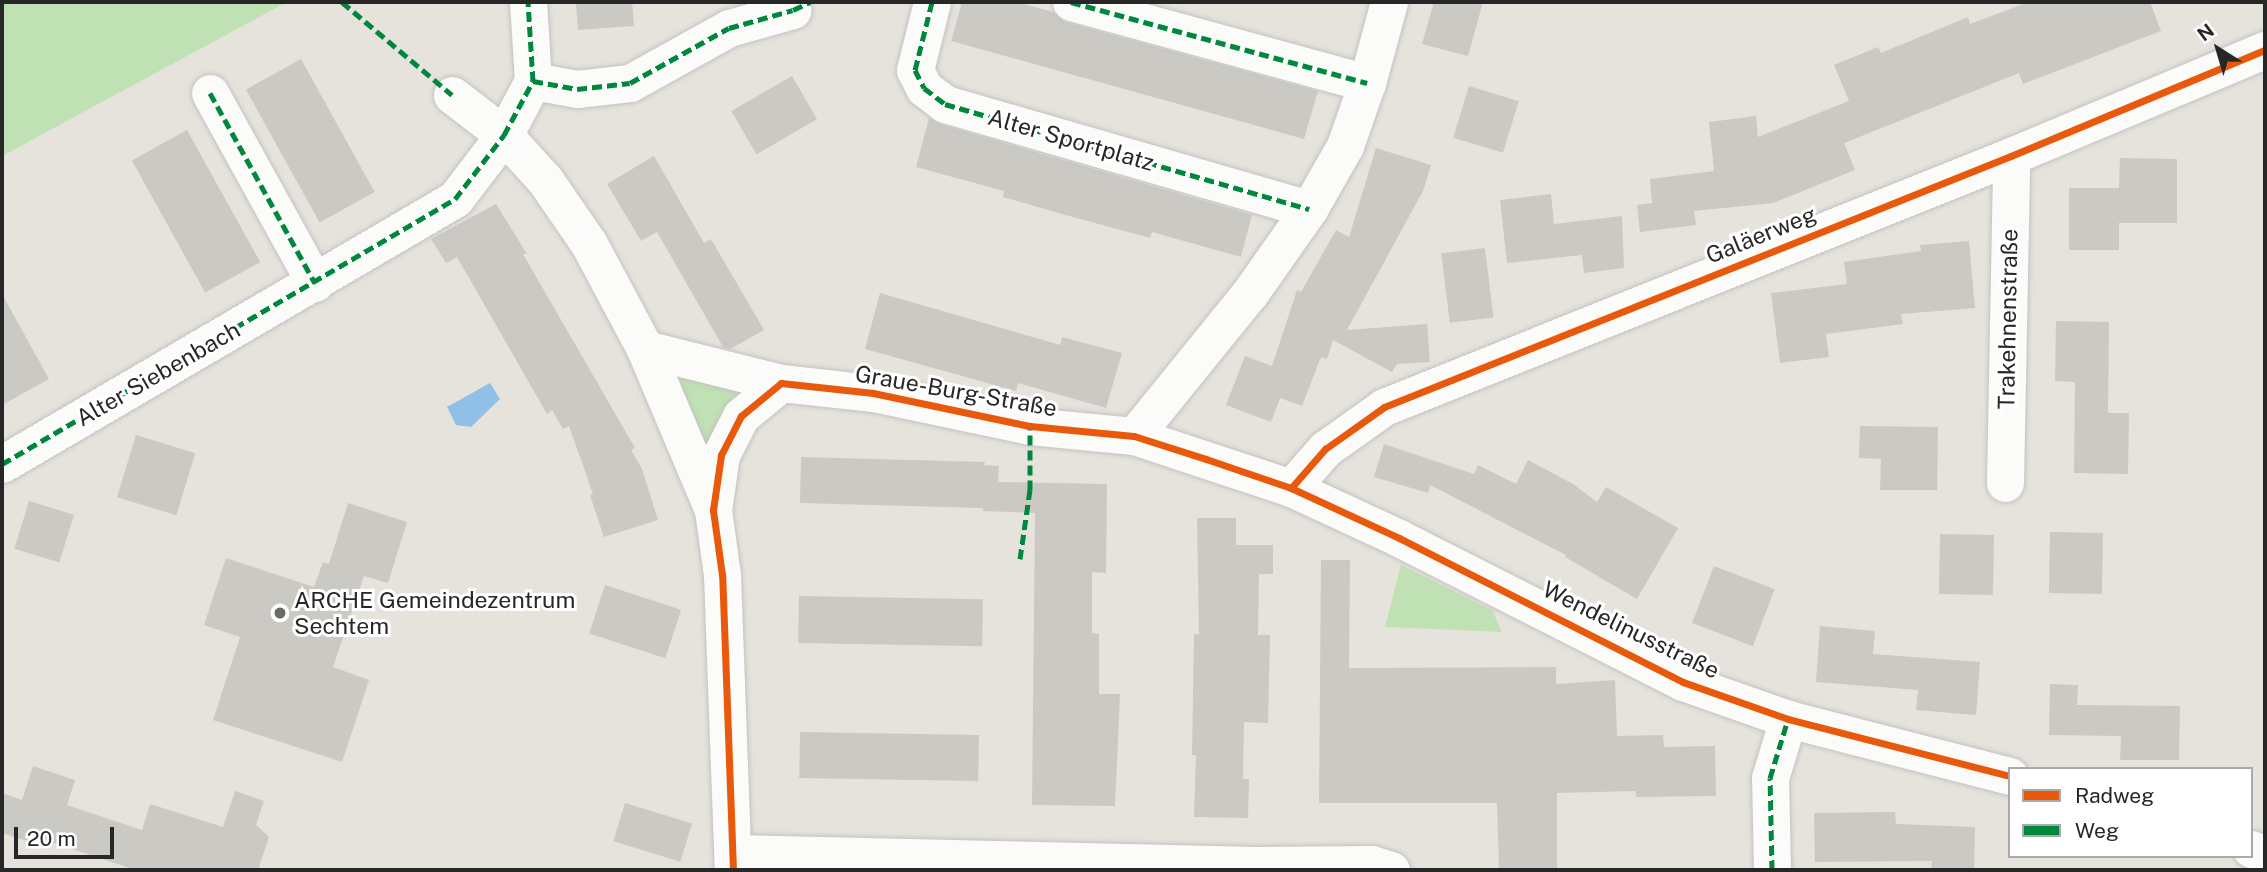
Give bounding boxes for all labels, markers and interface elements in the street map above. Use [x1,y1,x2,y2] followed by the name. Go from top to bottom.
[2183,14,2253,84] north arrow
[2193,19,2218,45] text: N
[985,103,1157,177] street label: Alter Sportplatz
[1702,200,1820,270] street label: Galäerweg
[1993,229,2023,409] street label: Trakehnenstraße
[71,316,245,432] street label: Alter Siebenbach
[853,360,1059,422] street label: Graue-Burg-Straße
[1538,575,1724,685] street label: Wendelinusstraße
[294,586,575,640] place label: ARCHE Gemeindezentrum Sechtem
[272,605,288,621] marker: ARCHE Gemeindezentrum Sechtem
[2008,767,2253,858] legend
[2075,783,2154,808] text: Radweg
[18,812,117,856] scale bar
[2075,818,2119,843] text: Weg
[27,826,76,851] text: 20 m

